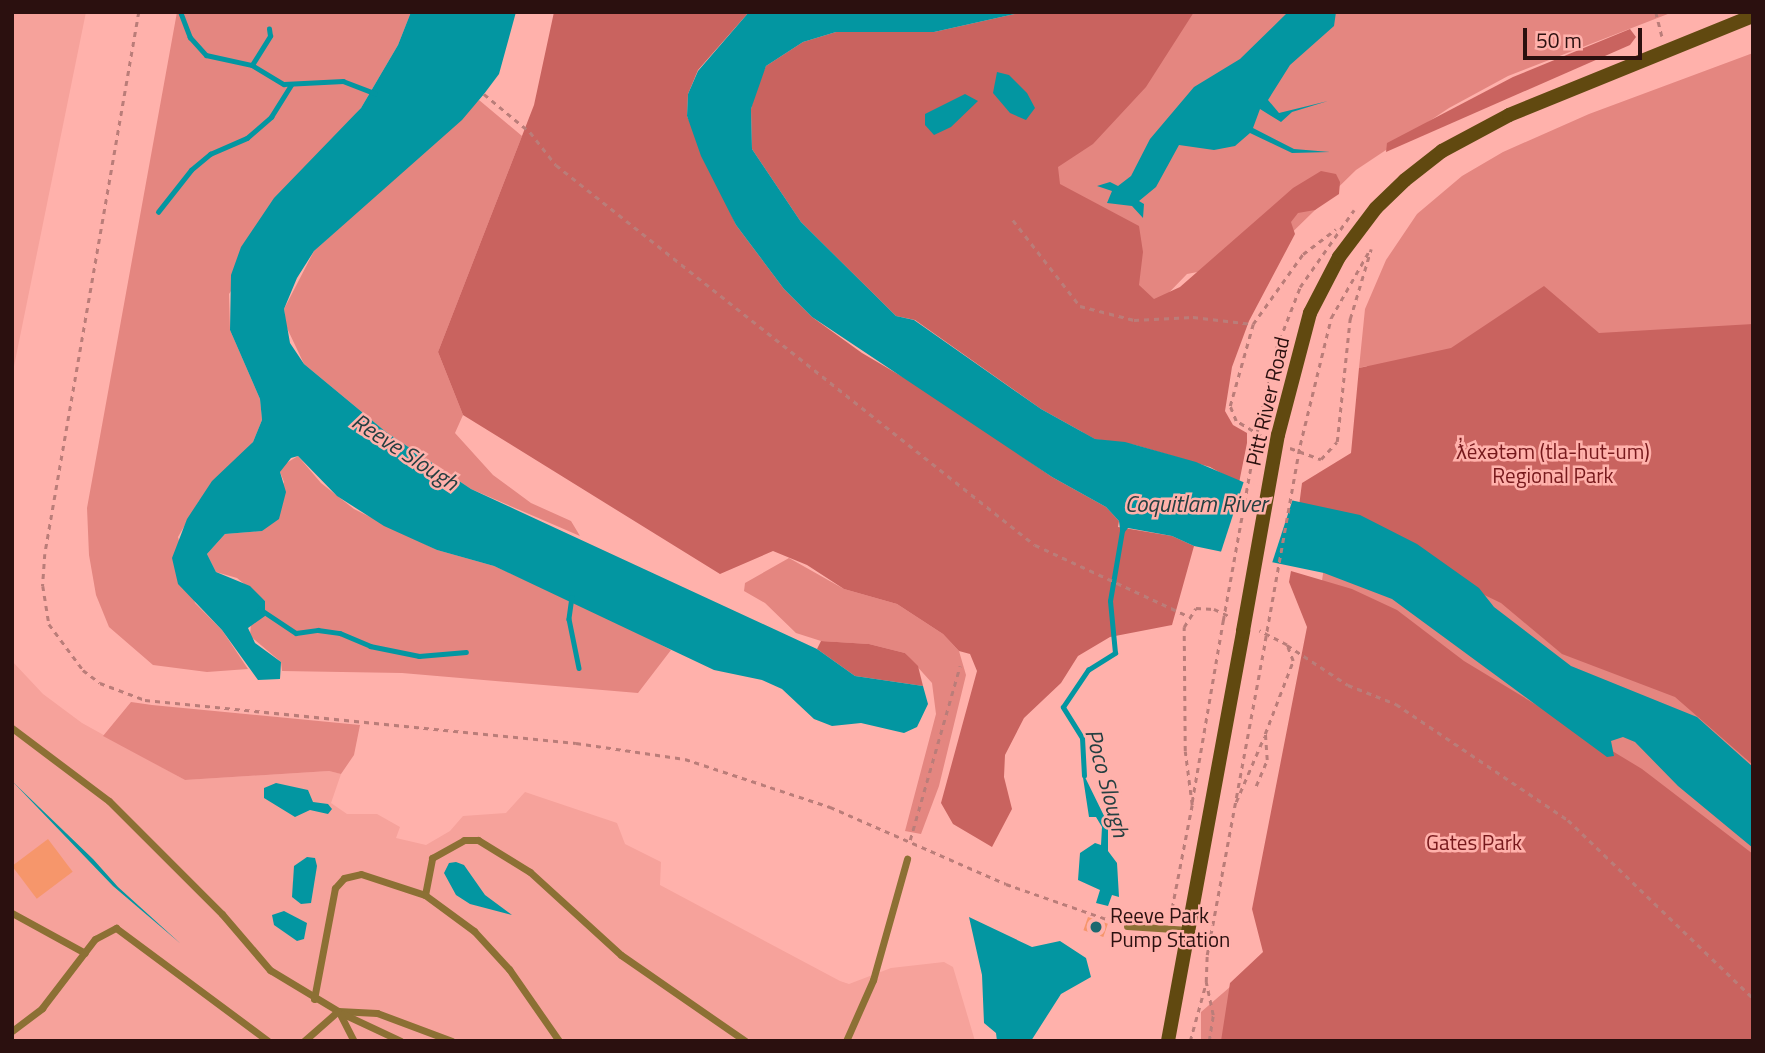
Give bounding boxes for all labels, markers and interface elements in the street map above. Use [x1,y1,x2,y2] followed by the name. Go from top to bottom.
[1527,14,1646,58] scale bar
[1536,24,1582,56] text: 50 m
[1240,334,1294,468] street label: Pitt River Road
[347,407,463,497] water label: Reeve Slough
[1456,438,1650,488] park label: ƛ̓éxətəm (tla-hut-um) Regional Park
[1125,490,1267,518] water label: Coquitlam River
[1079,726,1135,840] water label: Poco Slough
[1426,829,1522,855] park label: Gates Park
[1110,902,1230,952] place label: Reeve Park Pump Station
[1088,919,1104,935] marker: Reeve Park Pump Station

